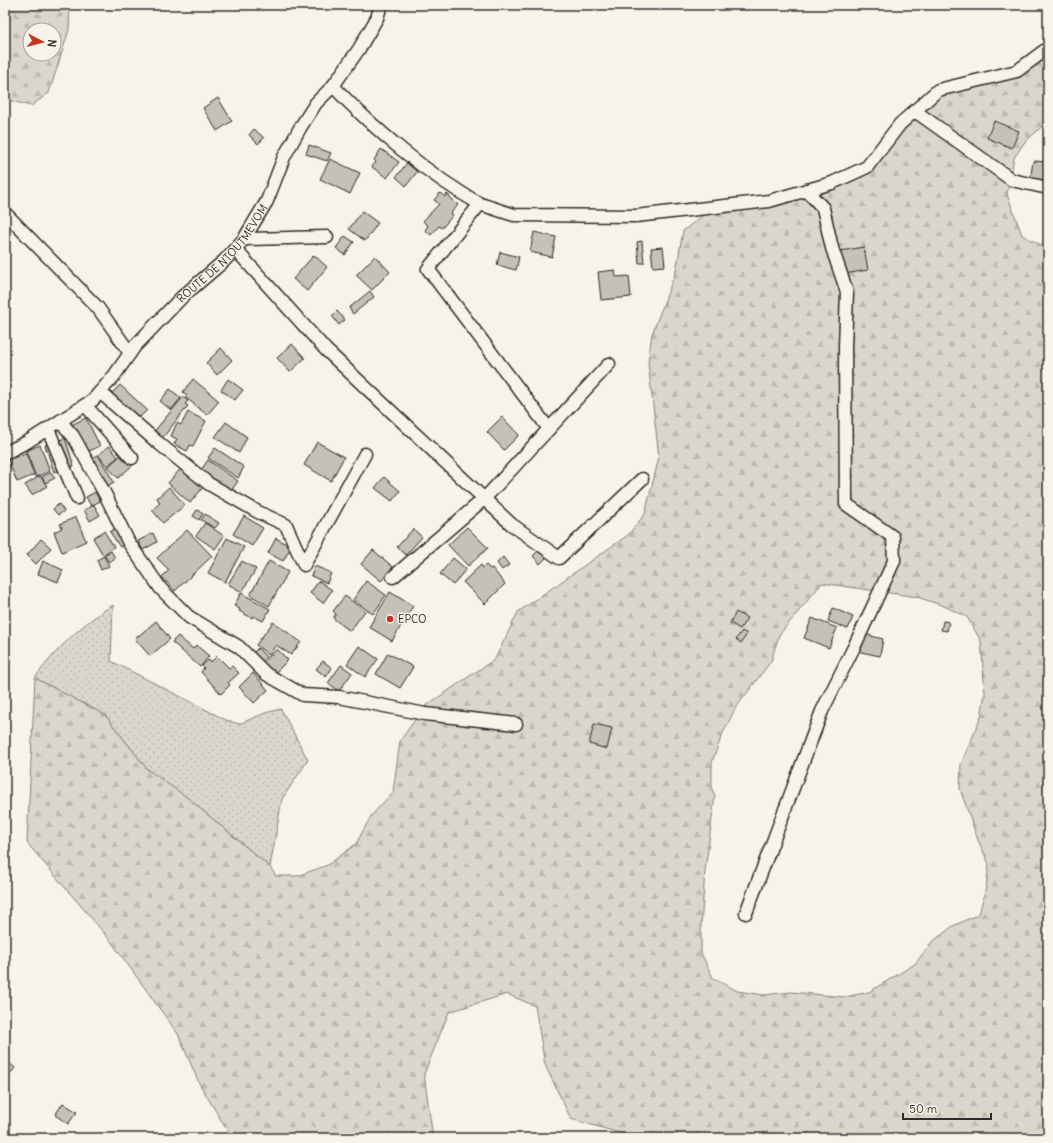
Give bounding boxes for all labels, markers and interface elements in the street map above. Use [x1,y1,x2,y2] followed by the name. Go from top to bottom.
[22,22,62,62] north arrow
[45,39,59,48] text: N
[174,202,270,305] street label: ROUTE DE NTOUTMEVOM
[398,612,427,626] place label: EPCO
[385,614,395,624] marker: EPCO
[903,1095,991,1121] scale bar
[909,1101,938,1116] text: 50 m

